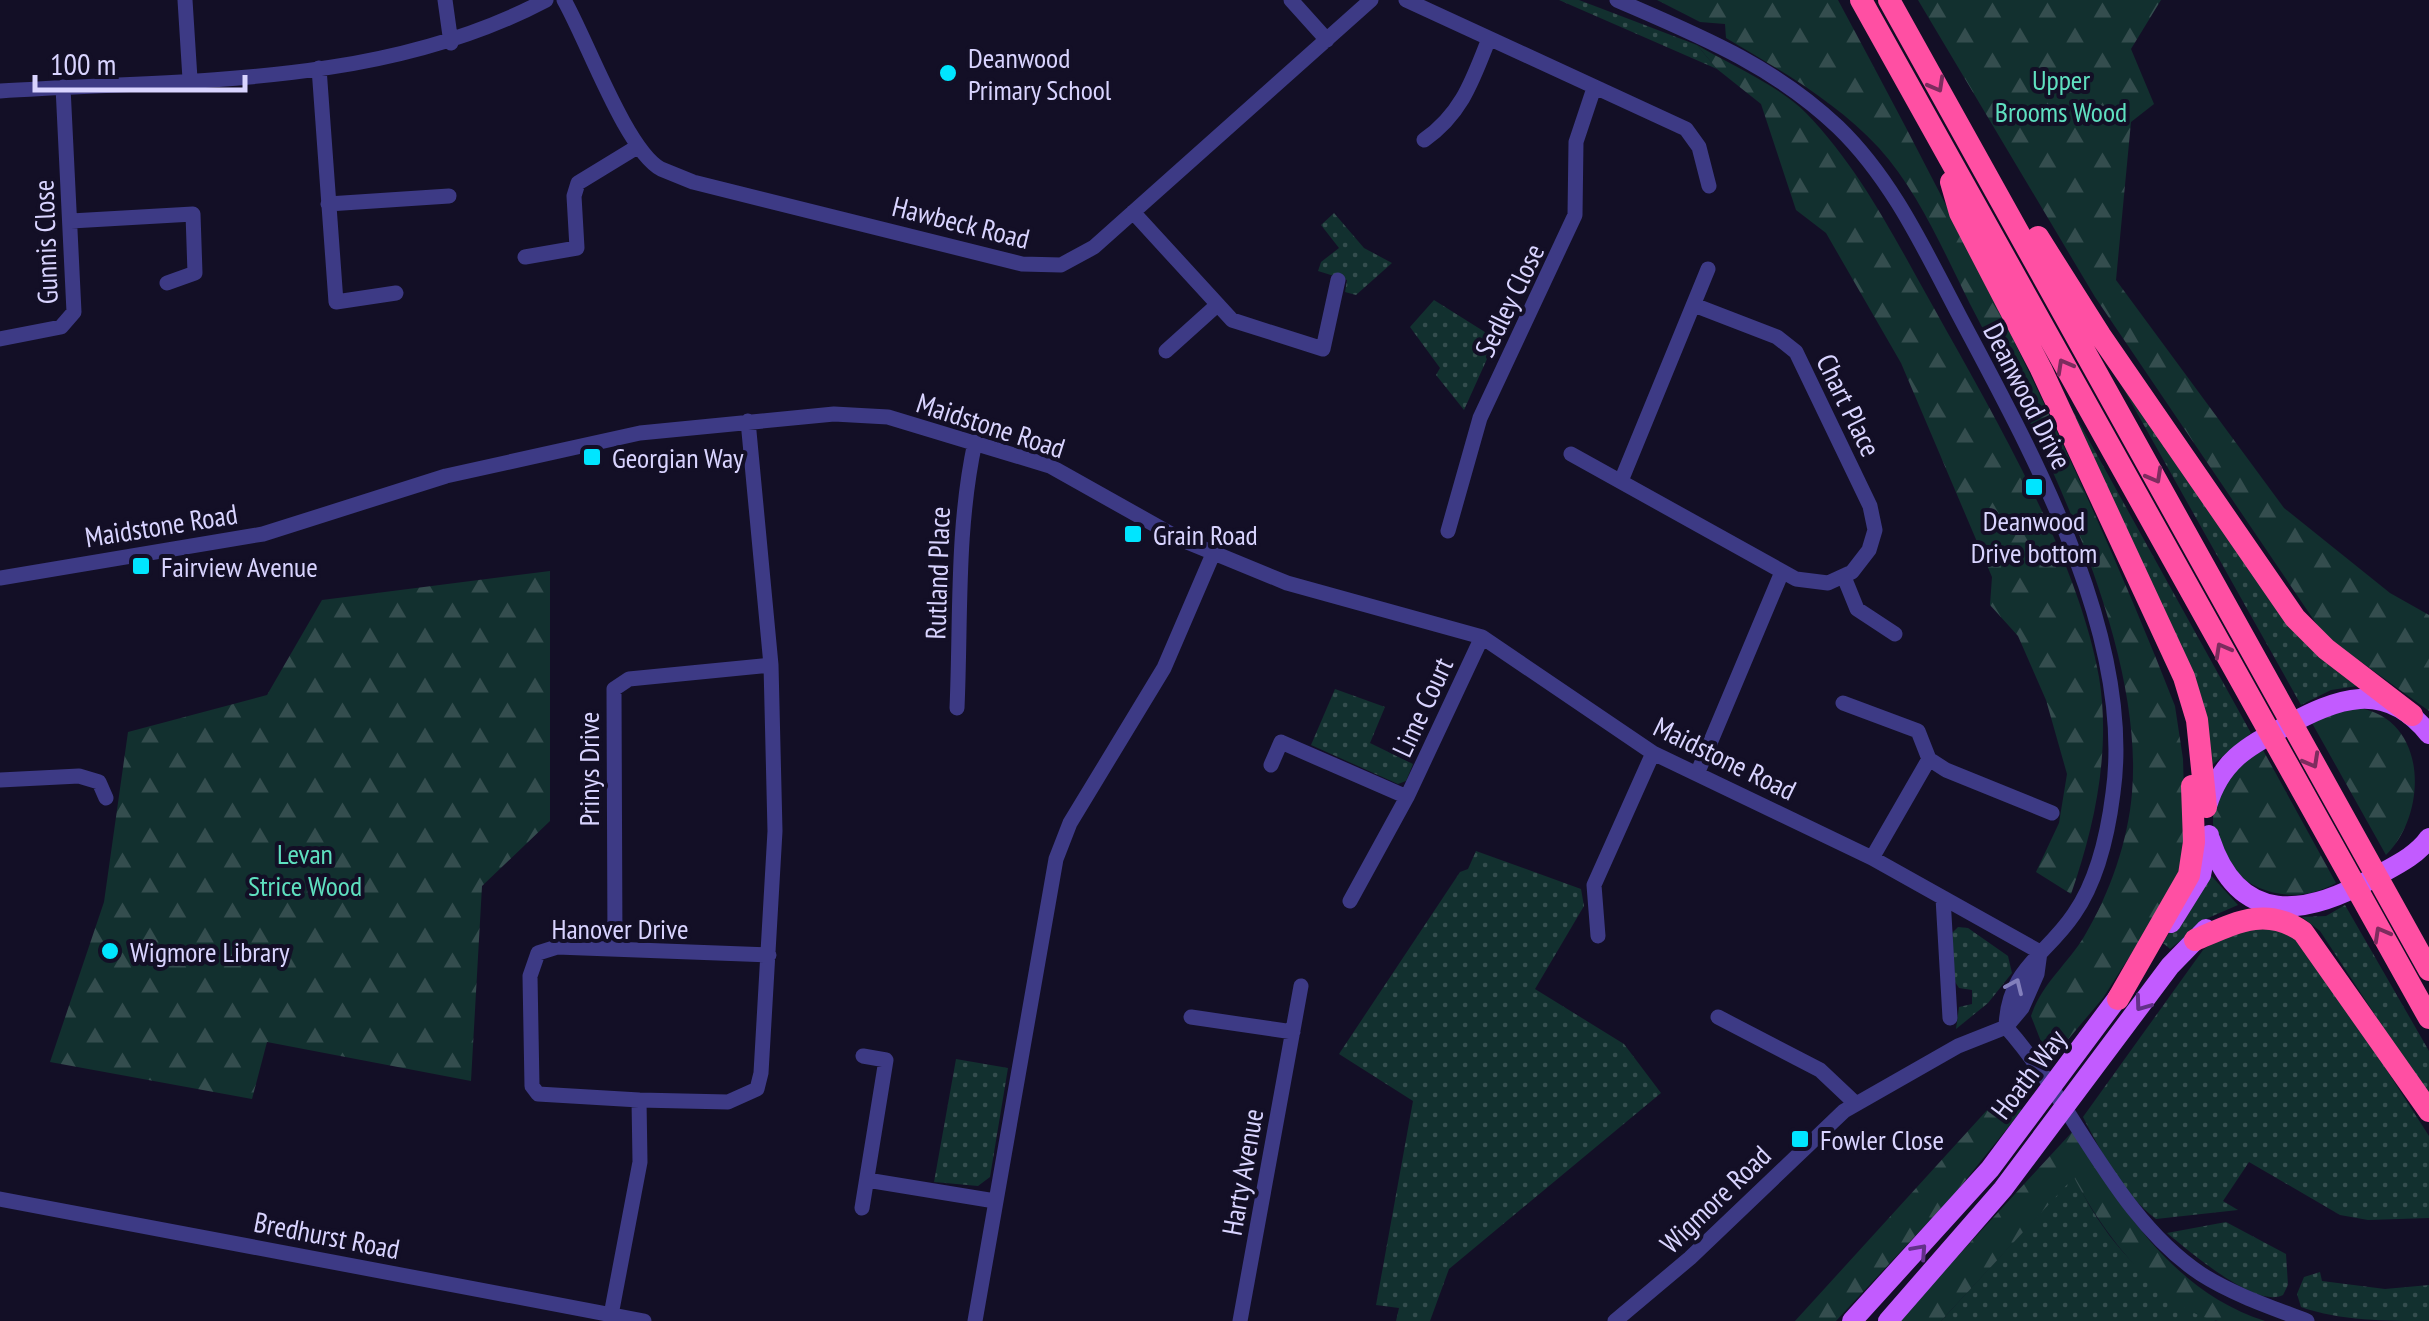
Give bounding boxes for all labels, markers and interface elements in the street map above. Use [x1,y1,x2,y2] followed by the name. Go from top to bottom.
[35,30,245,92] scale bar
[968,39,1112,108] place label: Deanwood Primary School
[50,44,116,83] text: 100 m
[1995,61,2127,130] park label: Upper Brooms Wood
[937,62,959,84] marker: Deanwood Primary School
[1924,74,1944,92] one-way arrow
[24,179,66,305] street label: Gunnis Close
[889,187,1033,257] street label: Hawbeck Road
[1466,237,1552,363] street label: Sedley Close
[1975,317,2081,475] street label: Deanwood Drive
[1808,348,1890,462] street label: Chart Place
[2057,359,2077,377] one-way arrow
[912,384,1070,466] street label: Maidstone Road
[612,439,744,476] place label: Georgian Way
[581,446,603,468] marker: Georgian Way
[2143,465,2163,483] one-way arrow
[2023,476,2045,498] marker: Deanwood Drive bottom
[82,495,240,555] street label: Maidstone Road
[1971,502,2097,571] place label: Deanwood Drive bottom
[916,506,958,640] street label: Rutland Place
[1153,516,1258,553] place label: Grain Road
[1122,523,1144,545] marker: Grain Road
[161,548,318,585] place label: Fairview Avenue
[130,555,152,577] marker: Fairview Avenue
[2215,643,2235,661] one-way arrow
[1383,651,1461,763] street label: Lime Court
[1648,708,1802,808] street label: Maidstone Road
[570,712,607,826] street label: Prinys Drive
[2300,750,2320,768] one-way arrow
[248,835,362,904] park label: Levan Strice Wood
[551,910,689,947] street label: Hanover Drive
[2373,926,2393,944] one-way arrow
[130,933,290,970] place label: Wigmore Library
[99,940,121,962] marker: Wigmore Library
[2003,978,2023,996] one-way arrow
[2137,993,2154,1011] one-way arrow
[1982,1021,2074,1126] street label: Hoath Way
[1213,1106,1271,1238] street label: Harty Avenue
[1820,1121,1944,1158] place label: Fowler Close
[1789,1128,1811,1150] marker: Fowler Close
[1652,1137,1778,1261] street label: Wigmore Road
[251,1203,403,1267] street label: Bredhurst Road
[1908,1244,1926,1263] one-way arrow

